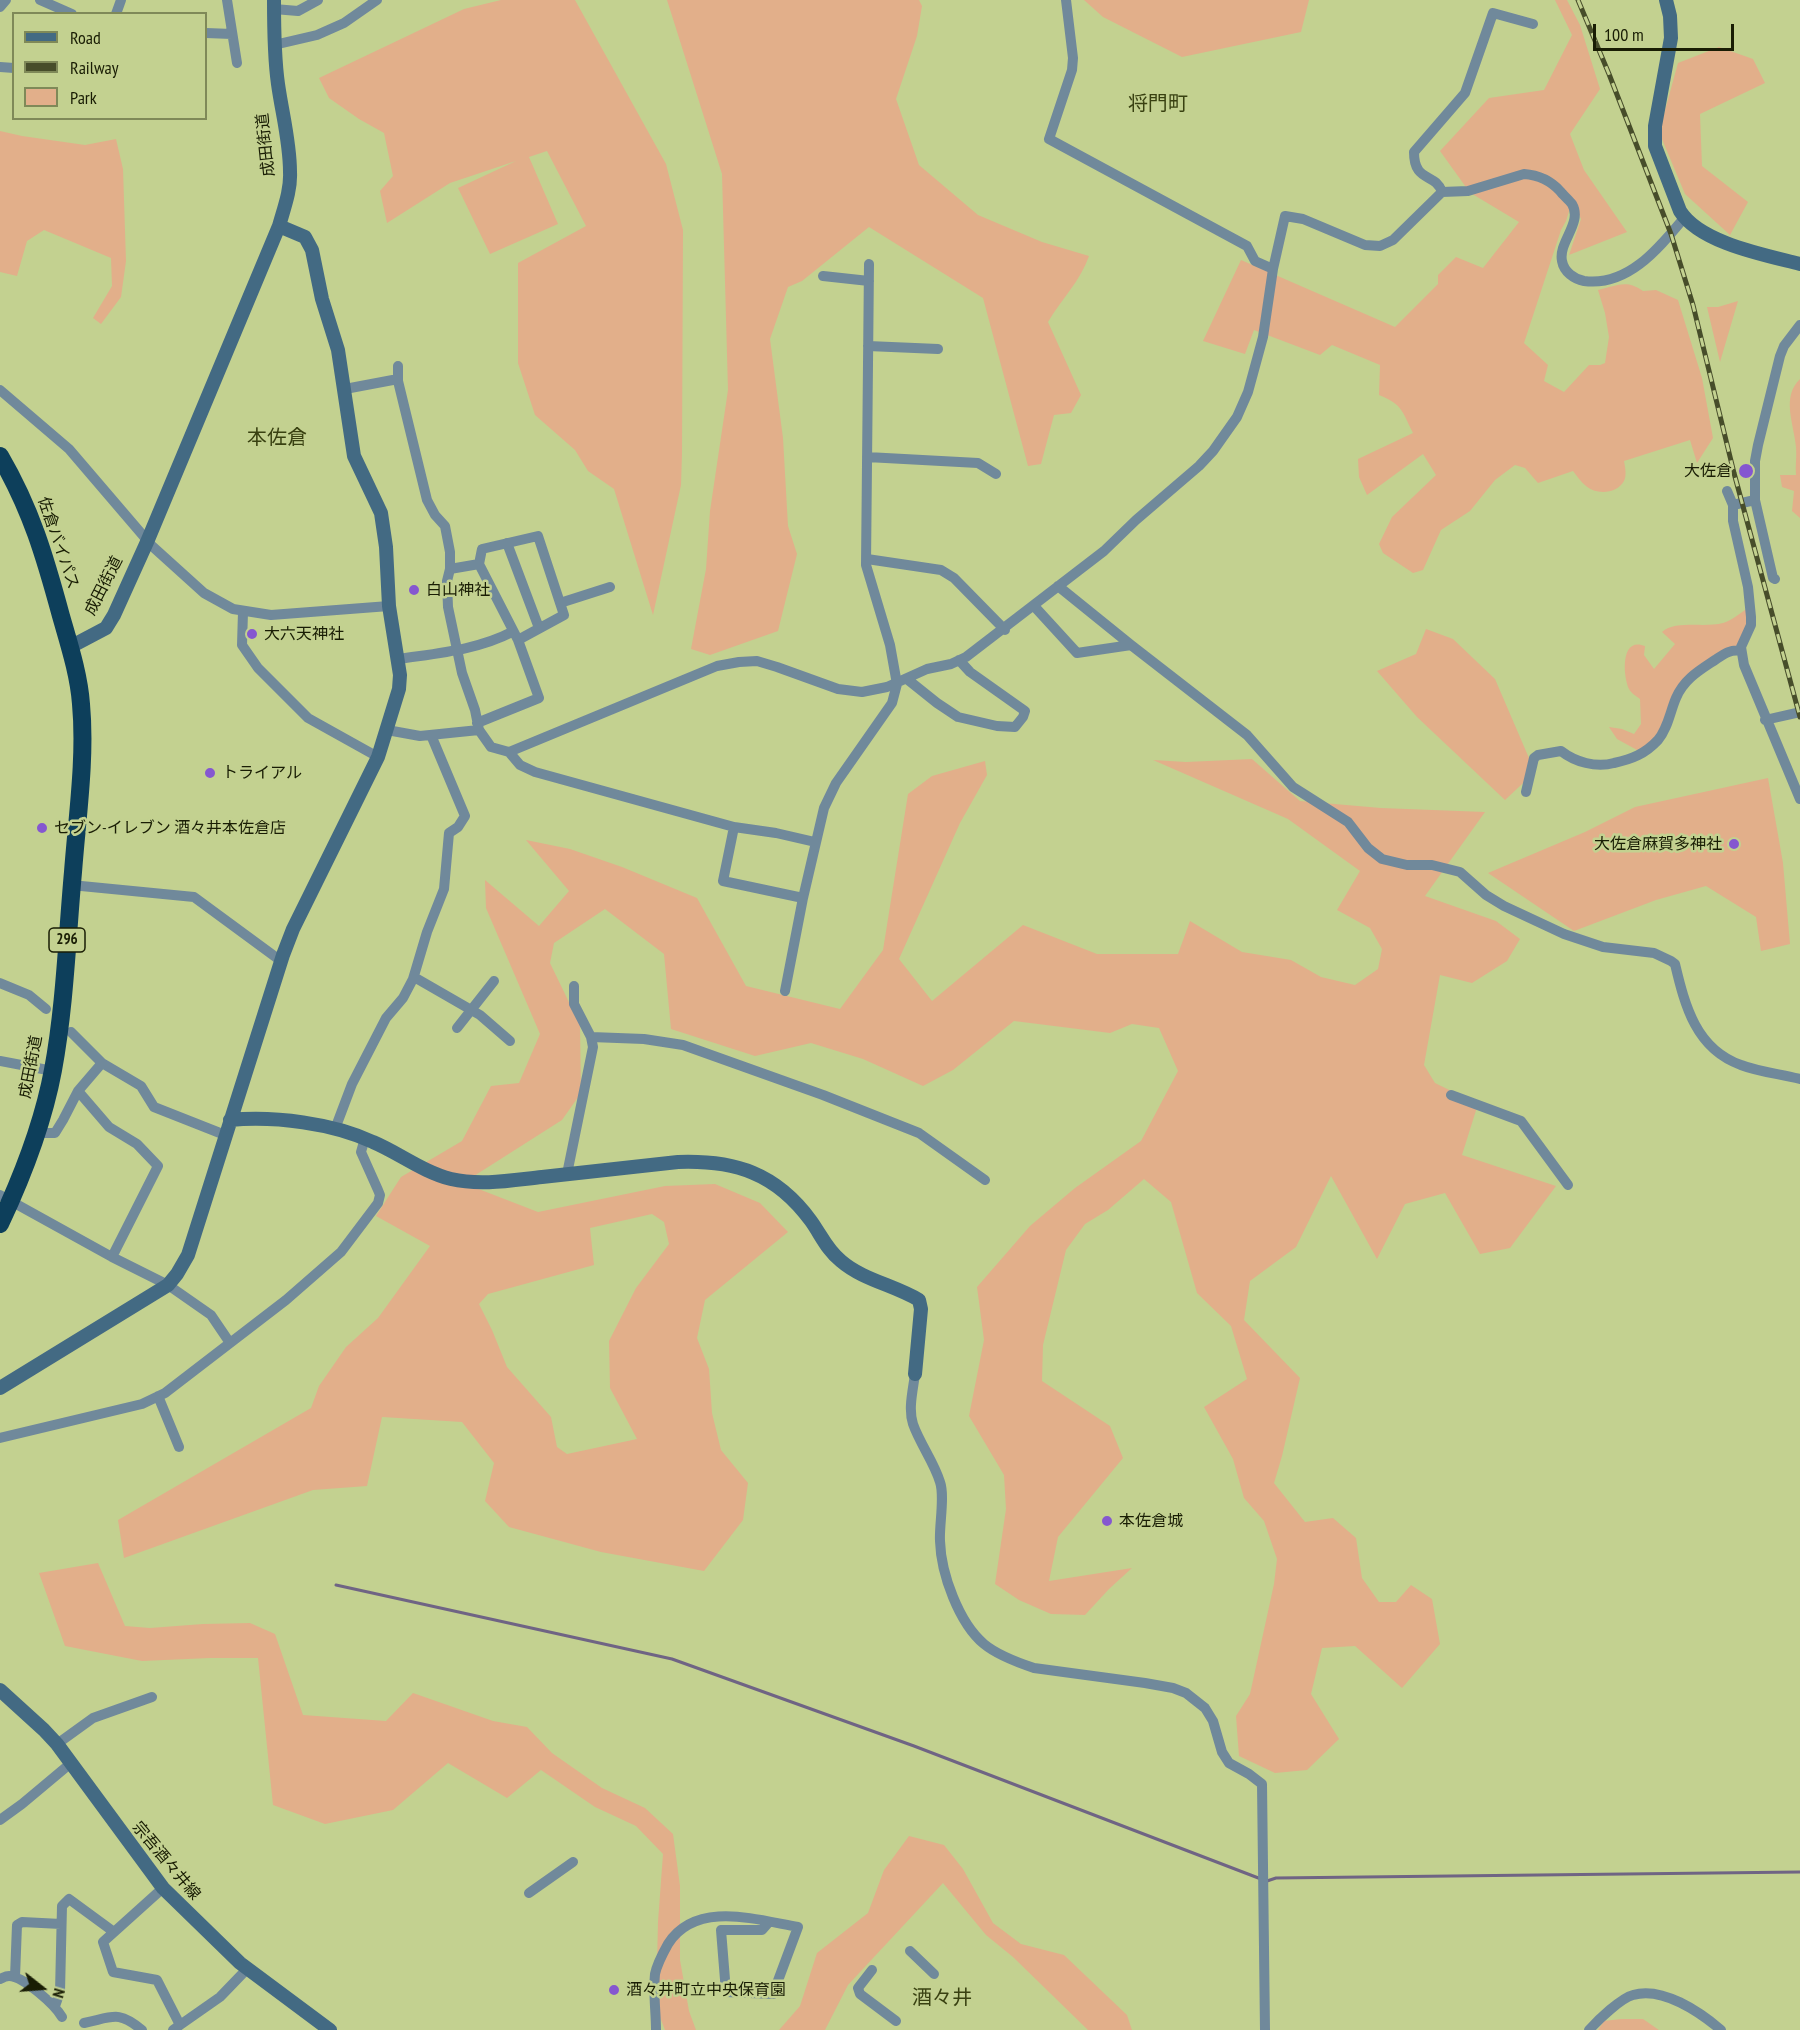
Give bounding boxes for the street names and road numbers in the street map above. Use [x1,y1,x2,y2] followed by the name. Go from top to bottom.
[253,112,279,178] street label: 成田街道
[33,494,83,592] street label: 佐倉バイパス
[81,553,127,619] street label: 成田街道
[49,928,85,952] road number: 296
[15,1034,47,1100] street label: 成田街道
[128,1818,204,1904] street label: 宗吾酒々井線

